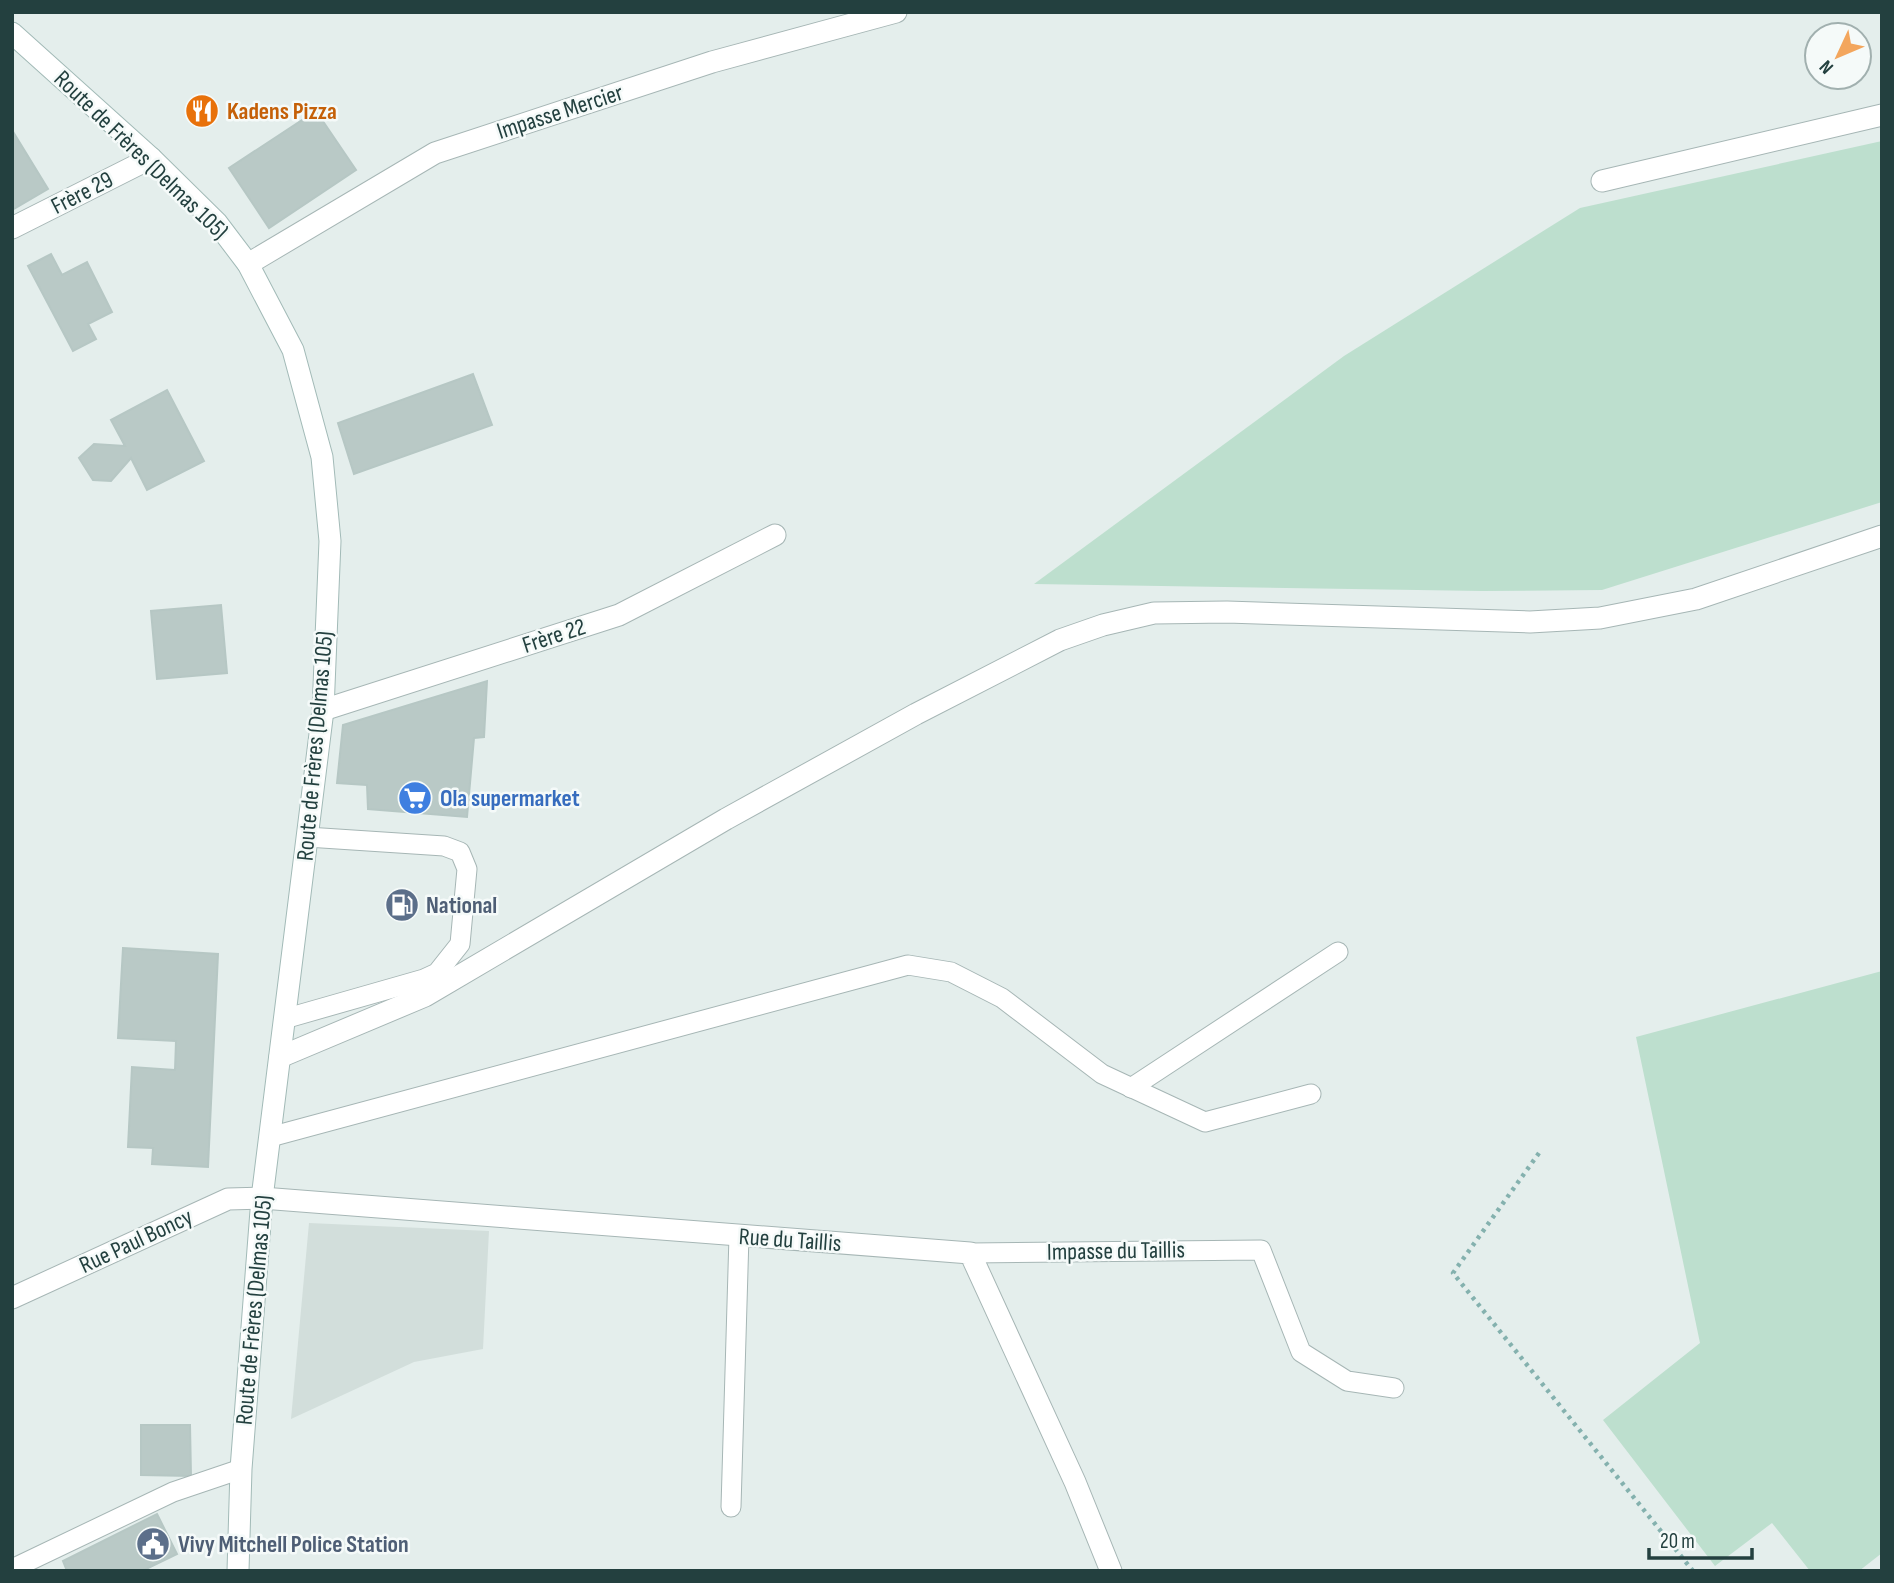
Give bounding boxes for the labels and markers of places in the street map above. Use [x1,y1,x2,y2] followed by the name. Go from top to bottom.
[183,92,221,130] restaurant icon: Kadens Pizza
[227,97,337,126] place label: Kadens Pizza
[396,779,434,817] supermarket icon: Ola supermarket
[440,784,580,813] place label: Ola supermarket
[383,886,421,924] fuel station icon: National
[426,891,497,920] place label: National
[134,1525,172,1563] public building icon: Vivy Mitchell Police Station
[178,1530,409,1559] place label: Vivy Mitchell Police Station

